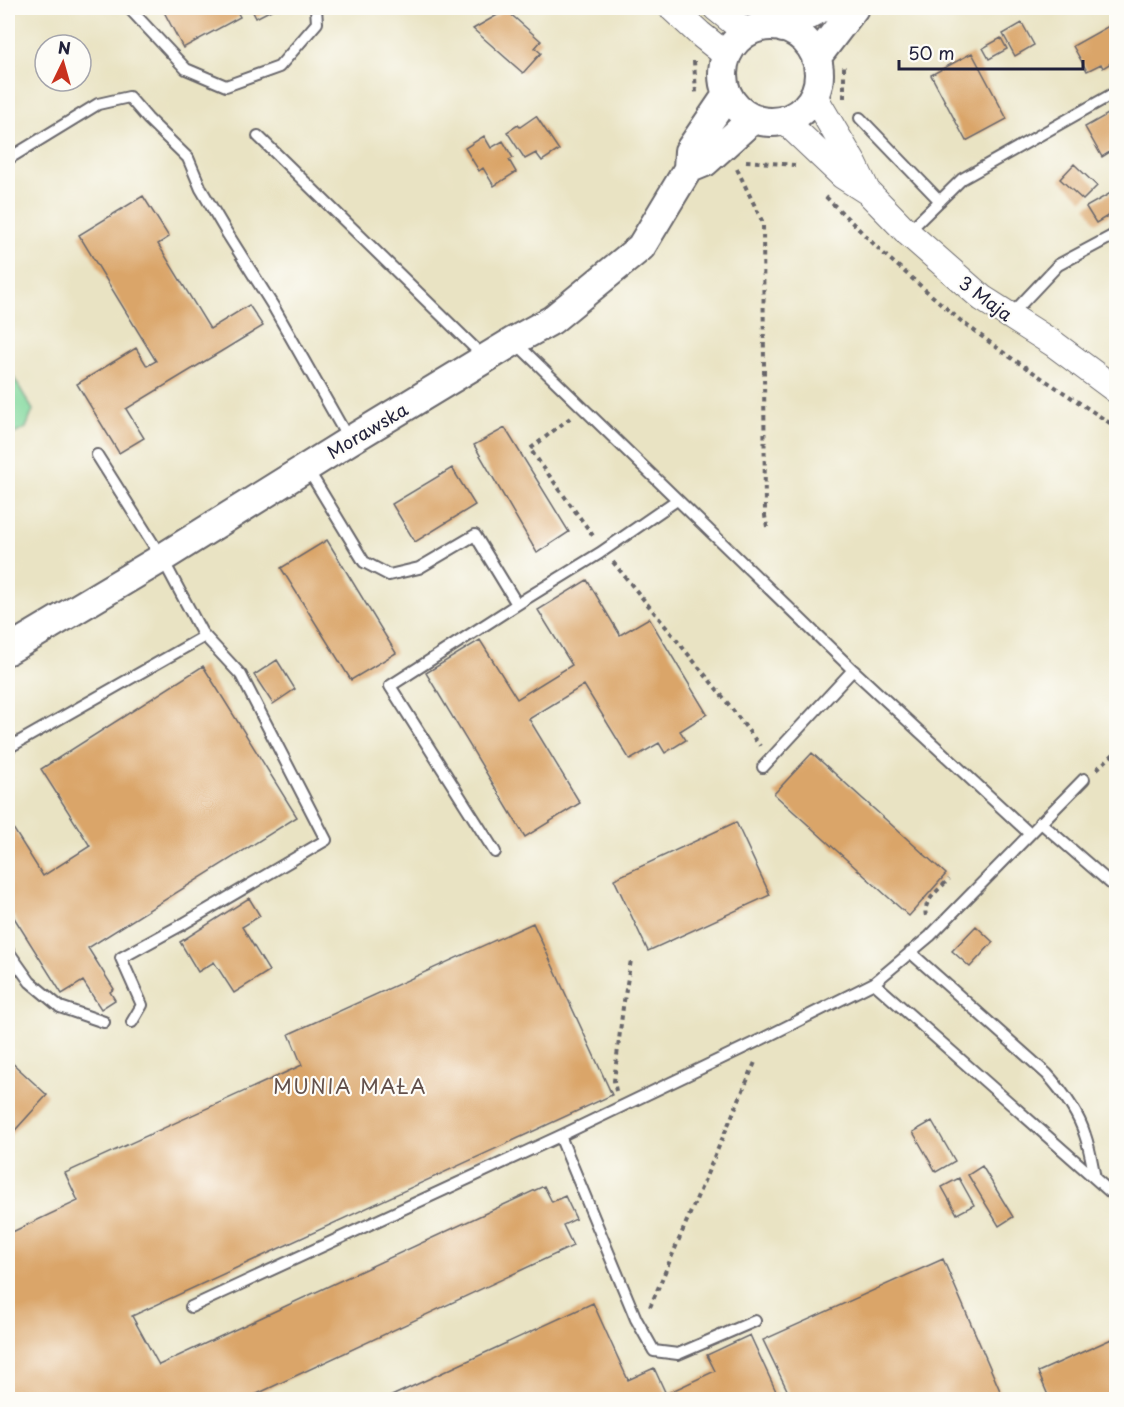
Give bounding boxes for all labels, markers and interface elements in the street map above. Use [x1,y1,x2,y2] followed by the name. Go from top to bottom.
[33,33,93,93] north arrow
[899,33,1084,71] scale bar
[57,35,72,60] text: N
[908,39,955,66] text: 50 m
[953,269,1019,328] street label: 3 Maja
[321,395,413,465] street label: Morawska
[273,1071,427,1101] district label: MUNIA MAŁA

